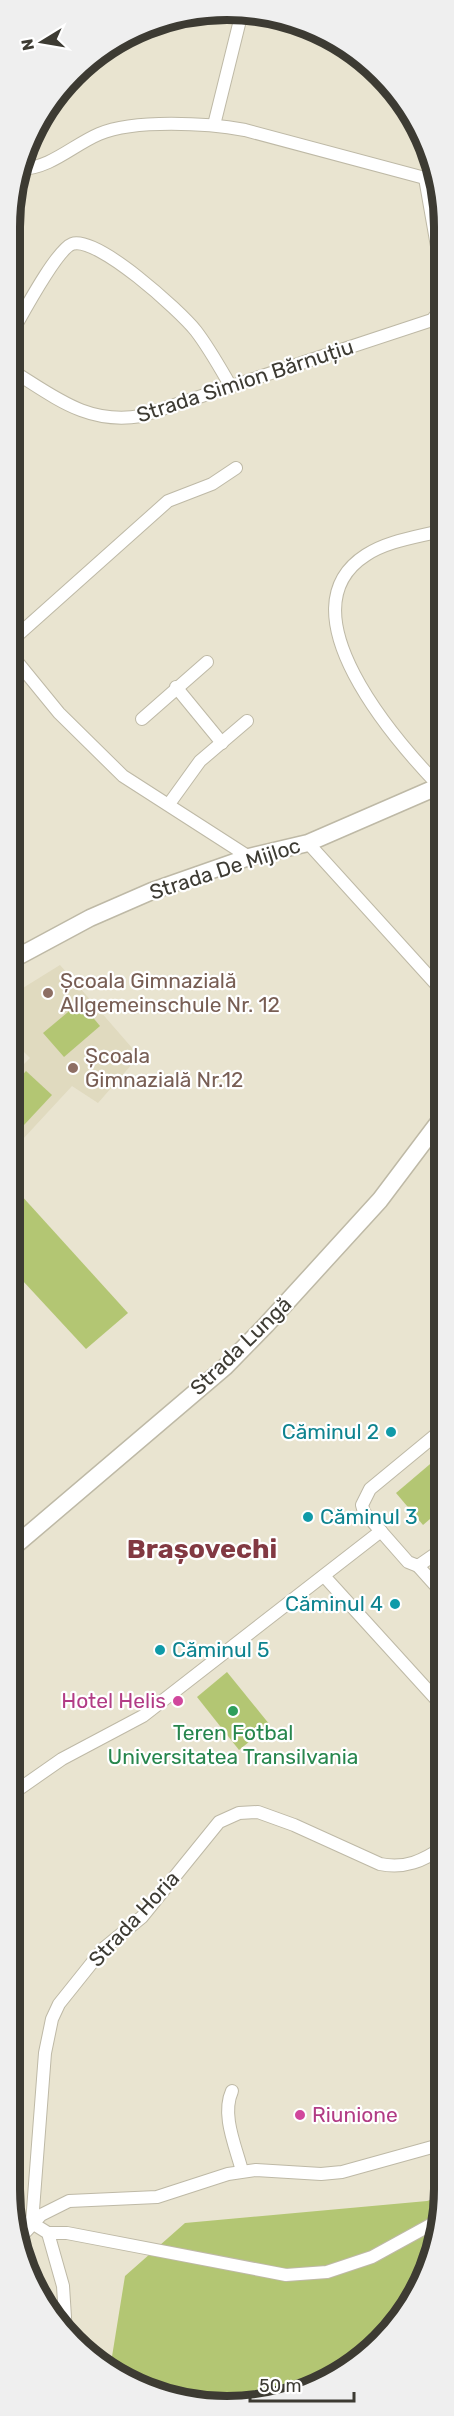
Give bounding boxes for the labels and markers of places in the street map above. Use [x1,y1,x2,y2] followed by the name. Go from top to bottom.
[60,968,280,1017] place label: Școala Gimnazială Allgemeinschule Nr. 12
[41,986,55,1000] marker: Școala Gimnazială Allgemeinschule Nr. 12
[85,1043,243,1092] place label: Școala Gimnazială Nr.12
[66,1061,80,1075] marker: Școala Gimnazială Nr.12
[282,1419,379,1444] place label: Căminul 2
[384,1425,398,1439] marker: Căminul 2
[320,1504,418,1529] place label: Căminul 3
[301,1510,315,1524] marker: Căminul 3
[285,1591,383,1616] place label: Căminul 4
[388,1597,402,1611] marker: Căminul 4
[172,1637,269,1662] place label: Căminul 5
[153,1643,167,1657] marker: Căminul 5
[61,1688,166,1713] place label: Hotel Helis
[171,1694,185,1708] marker: Hotel Helis
[226,1704,240,1718] marker: Teren Fotbal Universitatea Transilvania
[108,1720,358,1769] place label: Teren Fotbal Universitatea Transilvania
[312,2102,398,2127] place label: Riunione
[293,2108,307,2122] marker: Riunione

